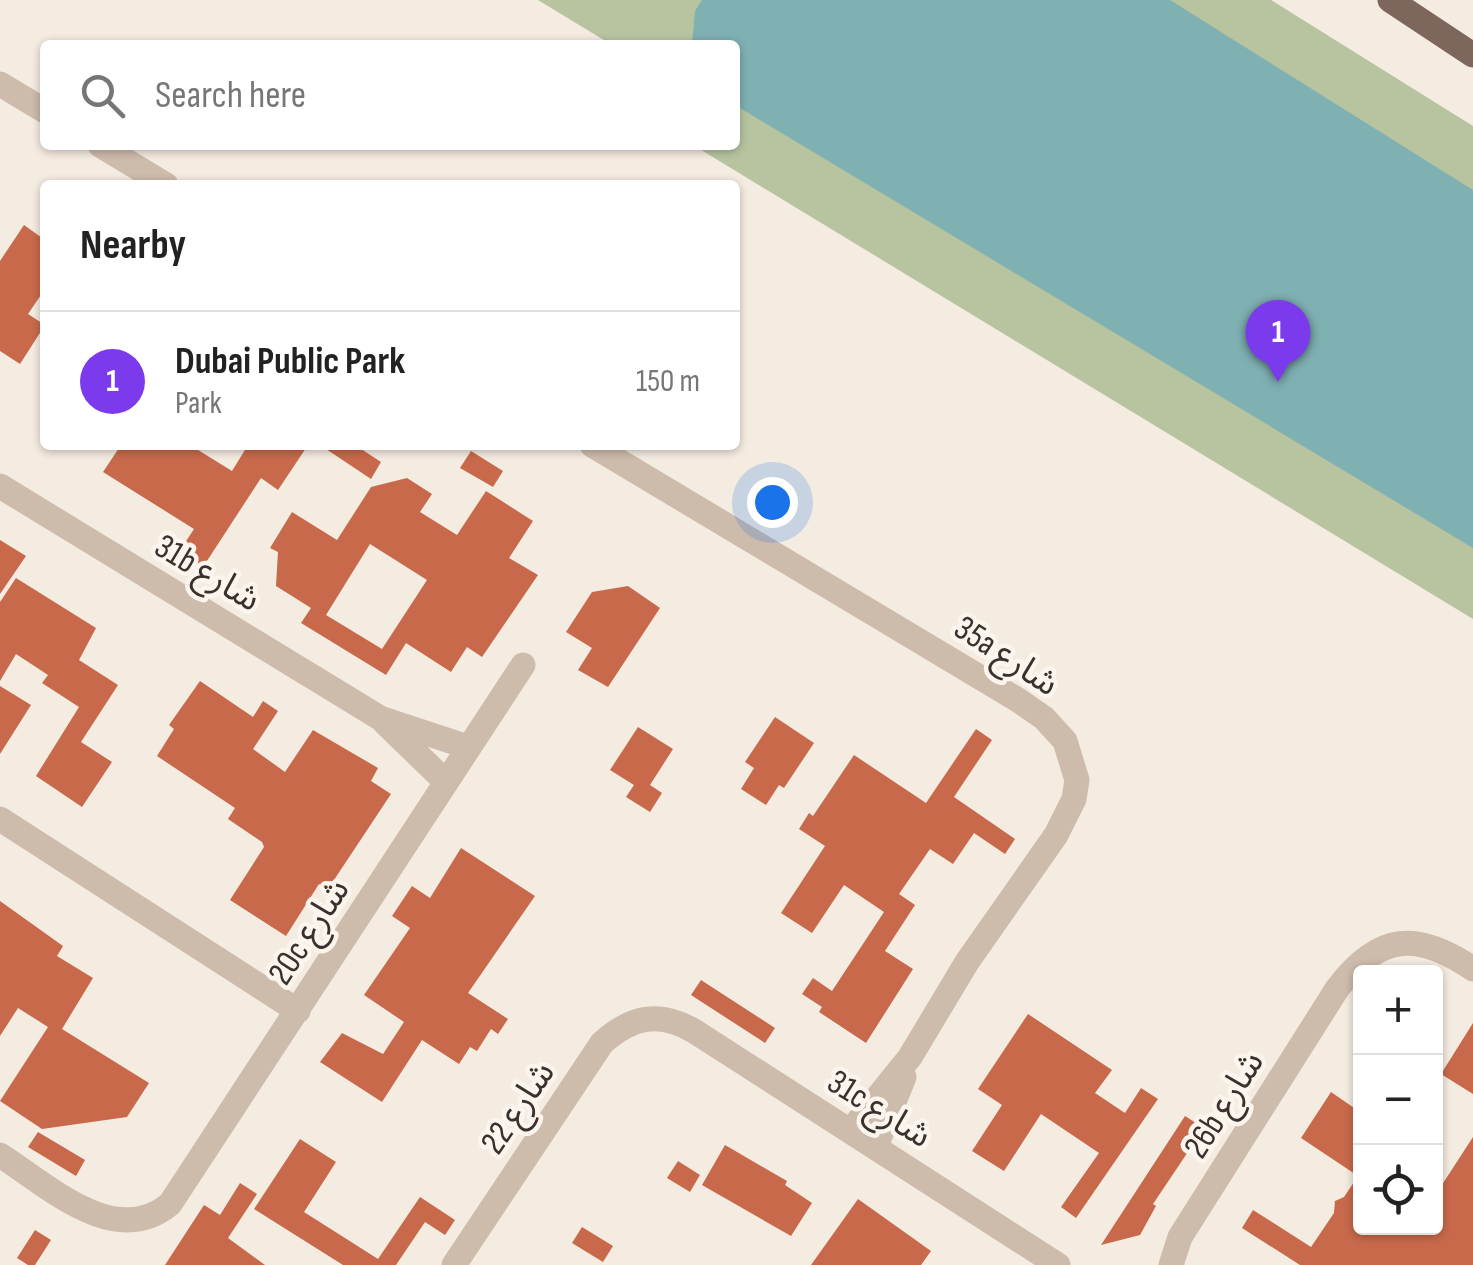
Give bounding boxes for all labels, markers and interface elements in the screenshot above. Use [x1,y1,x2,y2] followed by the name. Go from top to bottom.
[40,40,740,150] search box
[75,68,130,123] icon: search
[155,73,306,118] text: Search here
[80,220,186,271] text: Nearby
[1246,300,1310,382] pin: 1
[175,339,405,384] text: Dubai Public Park
[106,362,119,401] text: 1
[636,362,700,401] text: 150 m
[175,384,222,423] text: Park
[747,477,798,528] your location
[145,525,268,624] street label: 31b شارع
[944,607,1067,708] street label: 35a شارع
[259,871,362,995] street label: 20c شارع
[1353,965,1443,1235] map controls
[1353,965,1443,1055] button: +
[1175,1043,1276,1168] street label: 26b شارع
[472,1053,567,1164] street label: شارع 22
[1353,1055,1443,1145] button: −
[818,1061,939,1160] street label: 31c شارع
[1353,1145,1443,1235] button: locate

